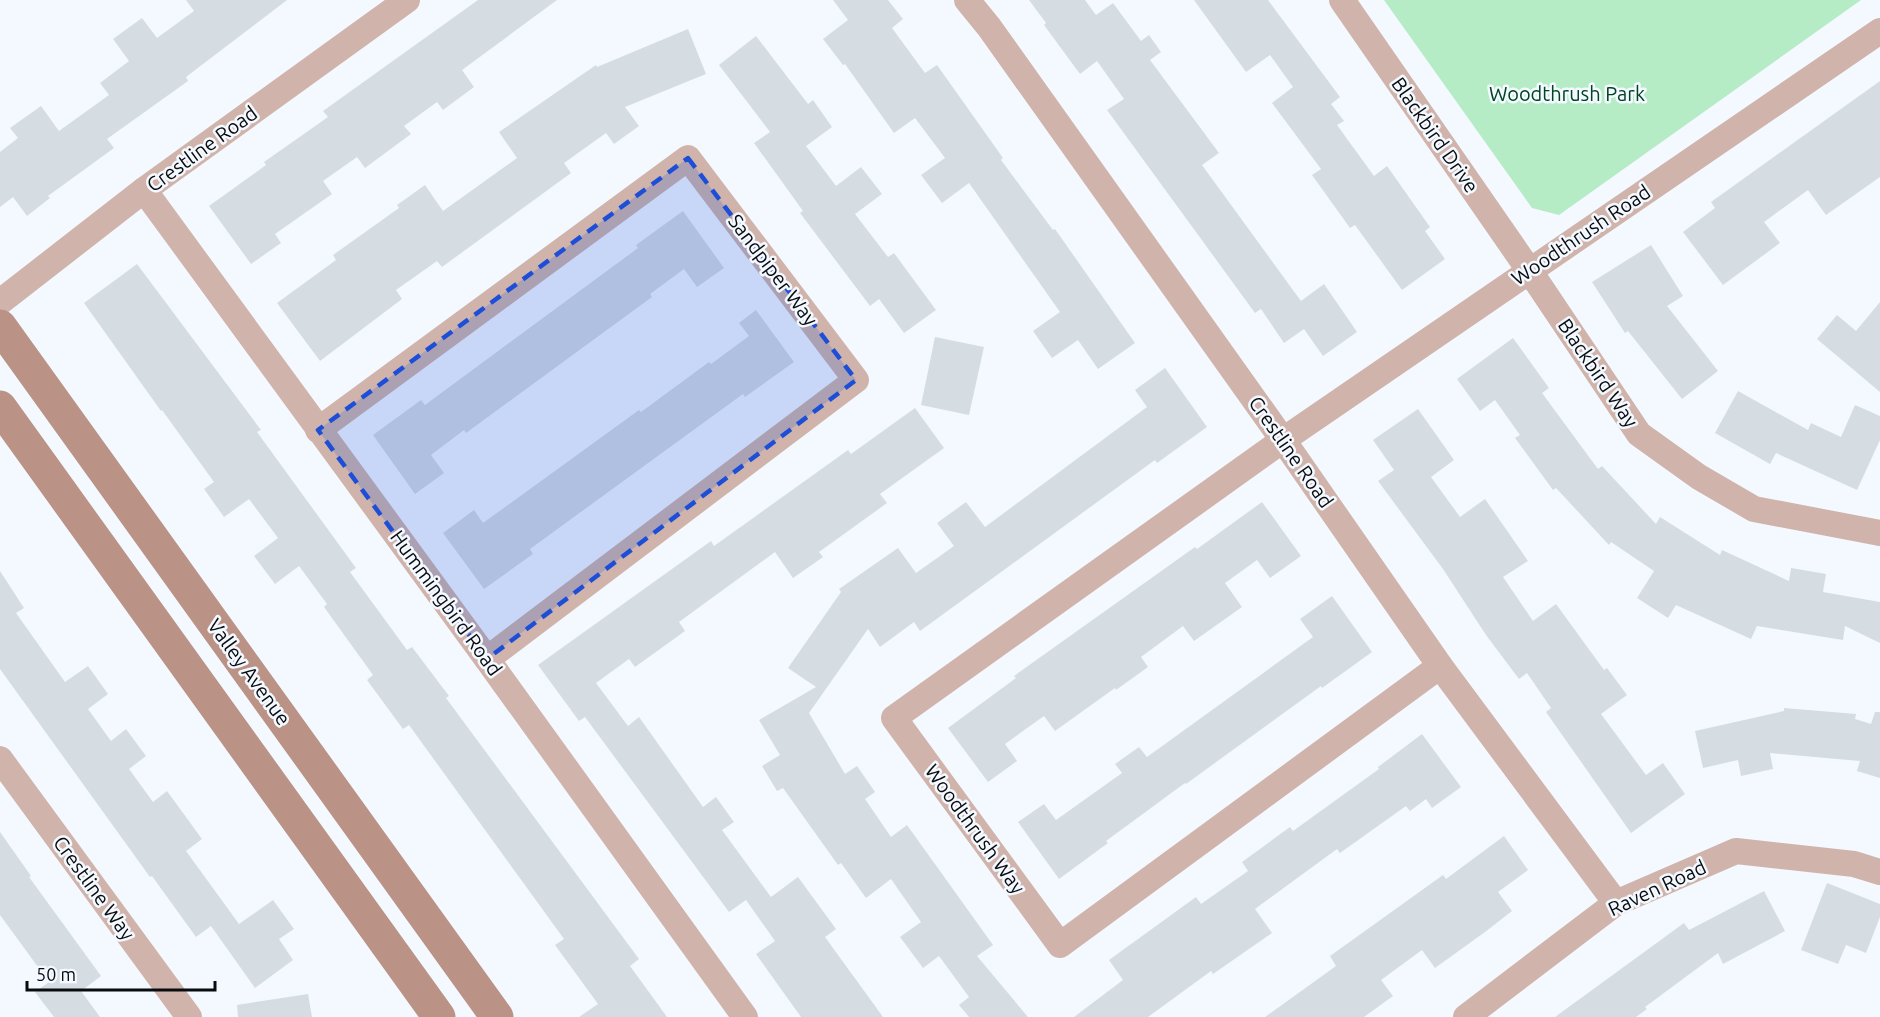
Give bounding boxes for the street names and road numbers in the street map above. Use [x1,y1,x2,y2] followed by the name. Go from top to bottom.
[1387,73,1484,197] street label: Blackbird Drive
[142,101,261,196] street label: Crestline Road
[1507,180,1654,290] street label: Woodthrush Road
[724,210,823,330] street label: Sandpiper Way
[1554,314,1643,432] street label: Blackbird Way
[1245,392,1338,512] street label: Crestline Road
[386,525,507,680] street label: Hummingbird Road
[203,614,296,729] street label: Valley Avenue
[921,760,1030,898] street label: Woodthrush Way
[49,831,140,944] street label: Crestline Way
[1604,855,1709,920] street label: Raven Road

